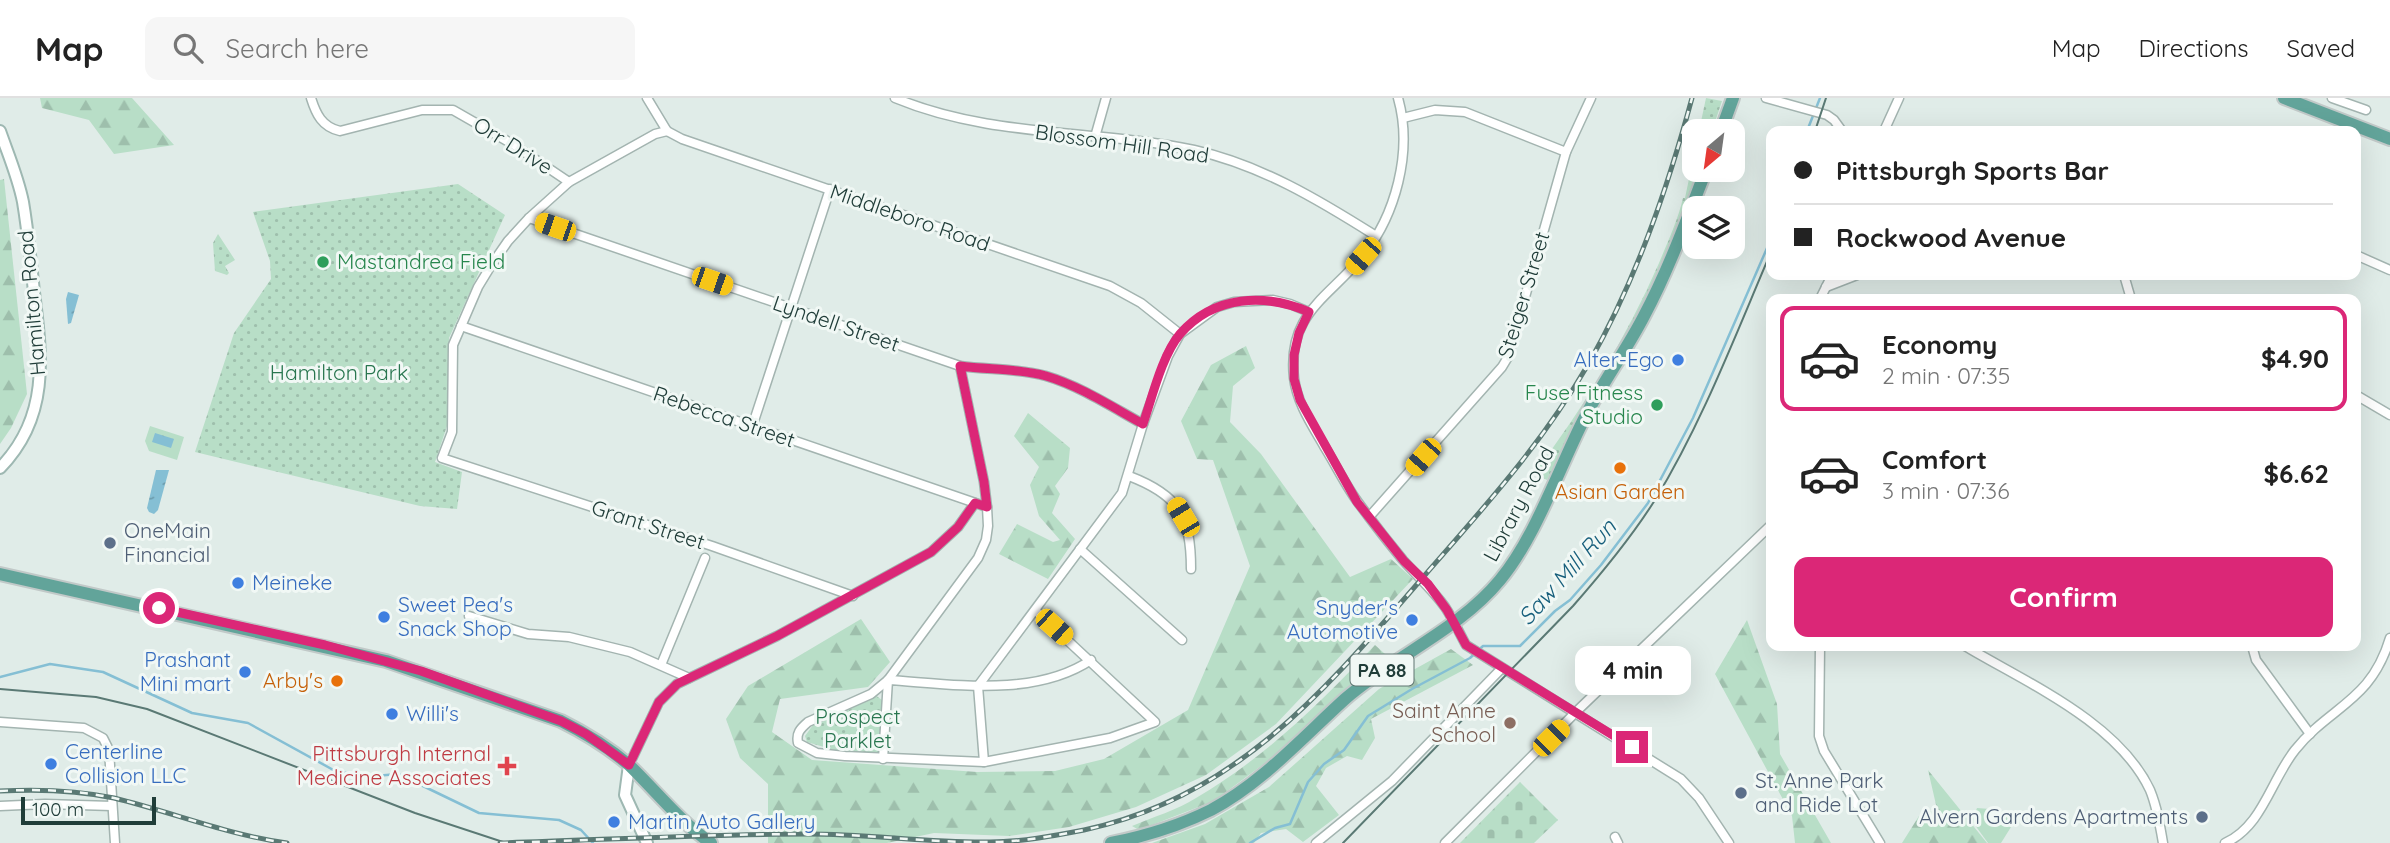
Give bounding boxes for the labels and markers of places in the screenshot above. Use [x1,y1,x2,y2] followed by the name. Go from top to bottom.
[337,248,505,274] place label: Mastandrea Field
[315,254,331,270] marker: Mastandrea Field
[1573,346,1664,372] place label: Alter-Ego
[1670,352,1686,368] marker: Alter-Ego
[1525,379,1643,429] place label: Fuse Fitness Studio
[1649,397,1665,413] marker: Fuse Fitness Studio
[1612,460,1628,476] marker: Asian Garden
[1555,478,1685,504] place label: Asian Garden
[124,517,211,567] place label: OneMain Financial
[102,535,118,551] marker: OneMain Financial
[252,569,332,595] place label: Meineke
[230,575,246,591] marker: Meineke
[398,591,513,641] place label: Sweet Pea's Snack Shop
[1287,594,1398,644] place label: Snyder's Automotive
[376,609,392,625] marker: Sweet Pea's Snack Shop
[1404,612,1420,628] marker: Snyder's Automotive
[140,646,231,696] place label: Prashant Mini mart
[237,664,253,680] marker: Prashant Mini mart
[263,667,323,693] place label: Arby's
[329,673,345,689] marker: Arby's
[1392,697,1496,747] place label: Saint Anne School
[406,700,459,726] place label: Willi's
[384,706,400,722] marker: Willi's
[1502,715,1518,731] marker: Saint Anne School
[65,738,187,788] place label: Centerline Collision LLC
[297,740,491,790] place label: Pittsburgh Internal Medicine Associates
[43,756,59,772] marker: Centerline Collision LLC
[497,756,517,776] marker: Pittsburgh Internal Medicine Associates
[1755,767,1883,817] place label: St. Anne Park and Ride Lot
[1733,785,1749,801] marker: St. Anne Park and Ride Lot
[1919,803,2188,829] place label: Alvern Gardens Apartments
[628,808,815,834] place label: Martin Auto Gallery
[2194,809,2210,825] marker: Alvern Gardens Apartments
[606,814,622,830] marker: Martin Auto Gallery

